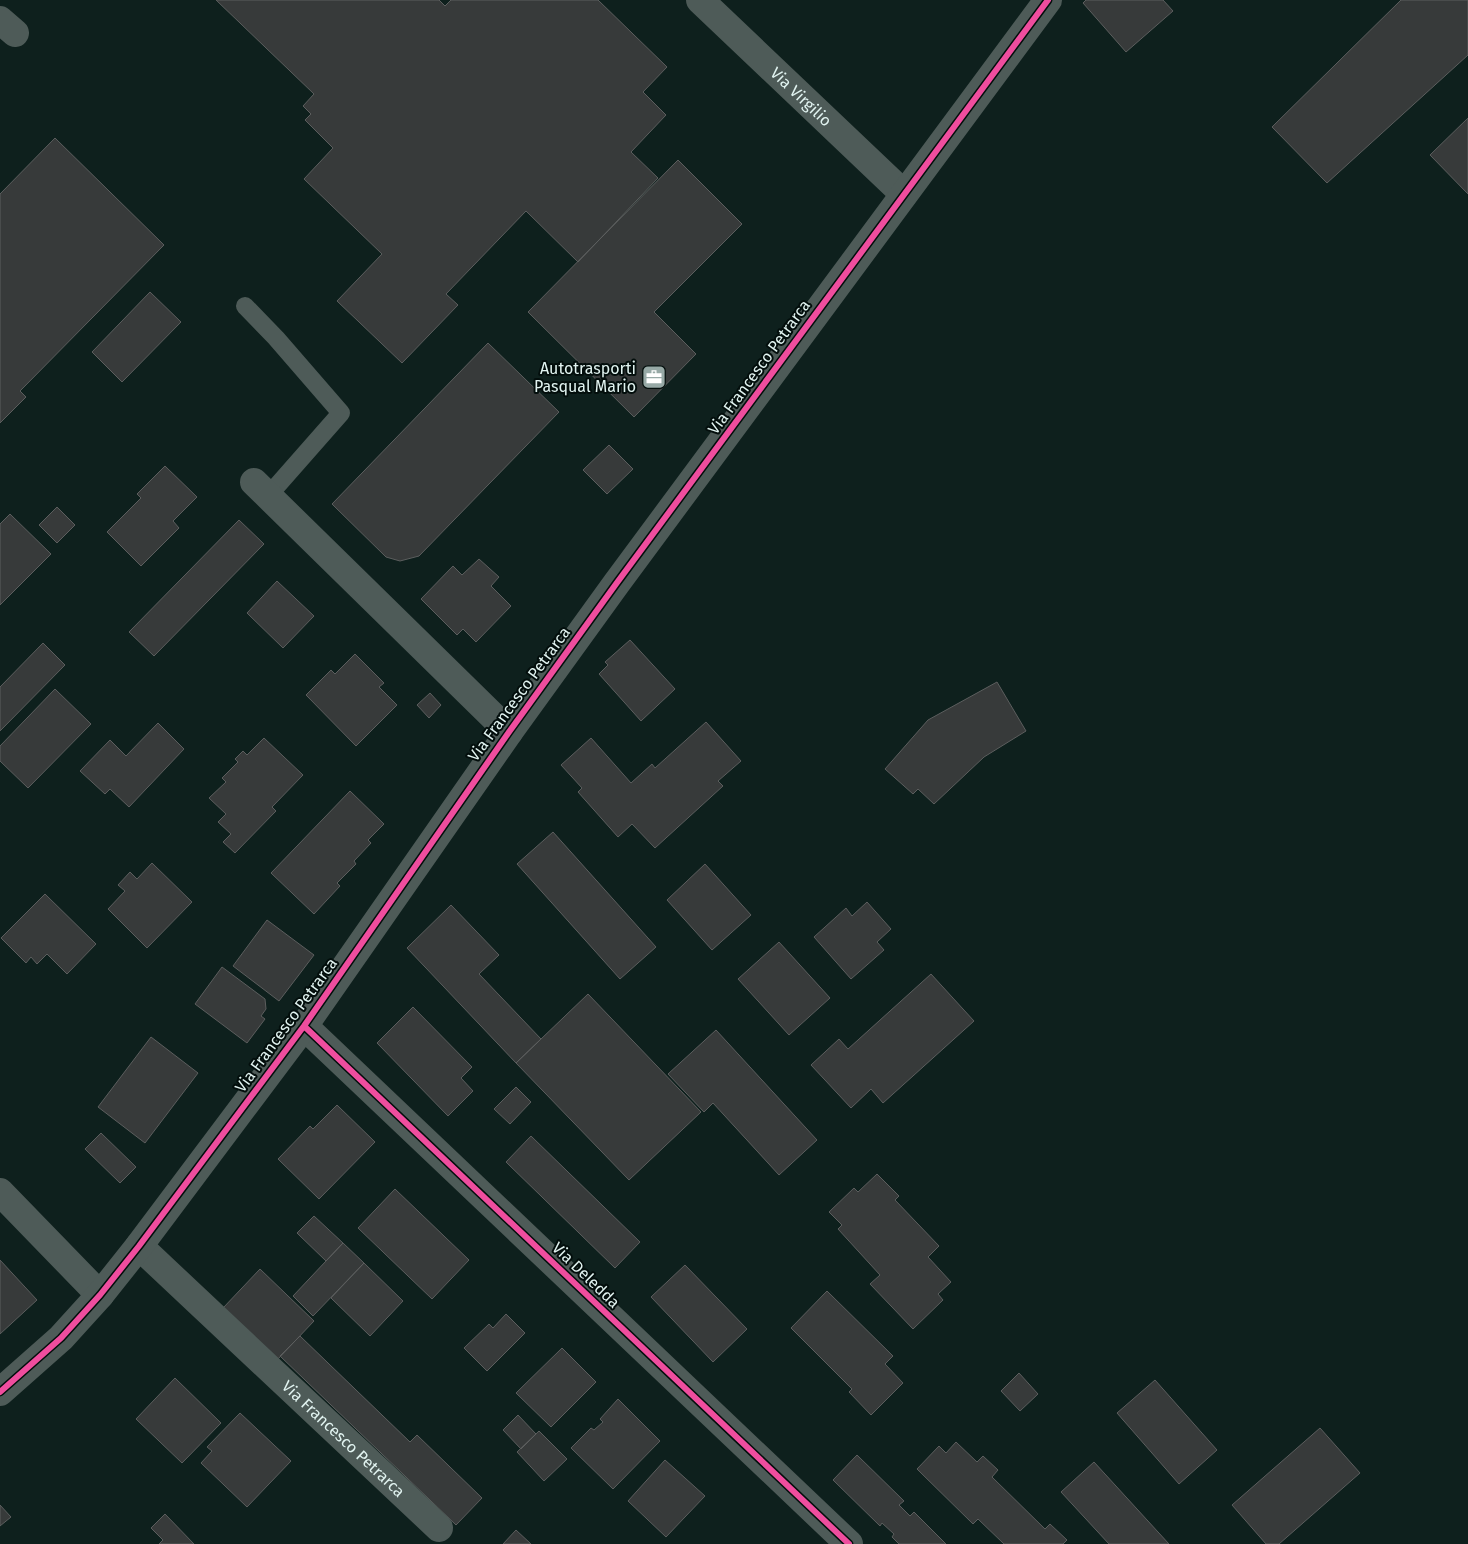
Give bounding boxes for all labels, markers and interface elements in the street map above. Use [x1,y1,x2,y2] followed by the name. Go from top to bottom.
[767,63,836,130] street label: Via Virgilio
[704,296,814,438] street label: Via Francesco Petrarca
[534,359,636,396] place label: Autotrasporti Pasqual Mario
[641,364,667,390] office icon: Autotrasporti Pasqual Mario
[464,623,574,765] street label: Via Francesco Petrarca
[231,954,341,1096] street label: Via Francesco Petrarca
[548,1238,624,1312] street label: Via Deledda
[278,1376,409,1501] street label: Via Francesco Petrarca

